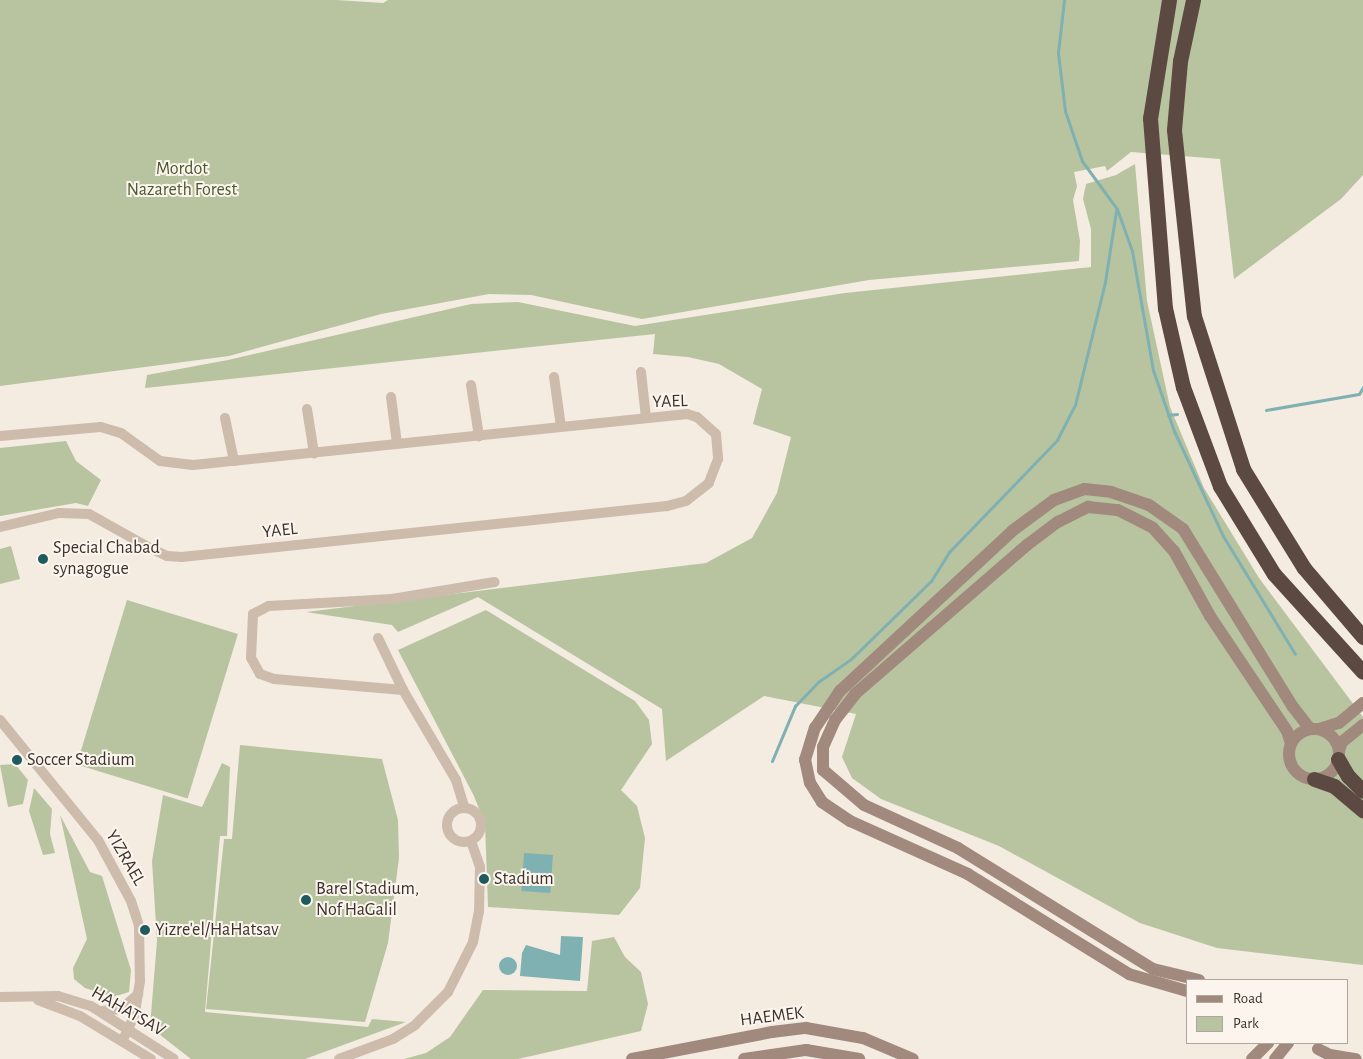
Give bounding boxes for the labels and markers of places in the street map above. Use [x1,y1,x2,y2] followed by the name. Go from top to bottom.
[53,538,160,580] place label: Special Chabad synagogue
[37,553,49,565] marker: Special Chabad synagogue
[27,749,135,771] place label: Soccer Stadium
[11,754,23,766] marker: Soccer Stadium
[494,868,554,890] place label: Stadium
[478,873,490,885] marker: Stadium
[316,879,419,922] place label: Barel Stadium, Nof HaGalil
[300,894,312,906] marker: Barel Stadium, Nof HaGalil
[155,919,279,941] place label: Yizre'el/HaHatsav
[139,924,151,936] marker: Yizre'el/HaHatsav

